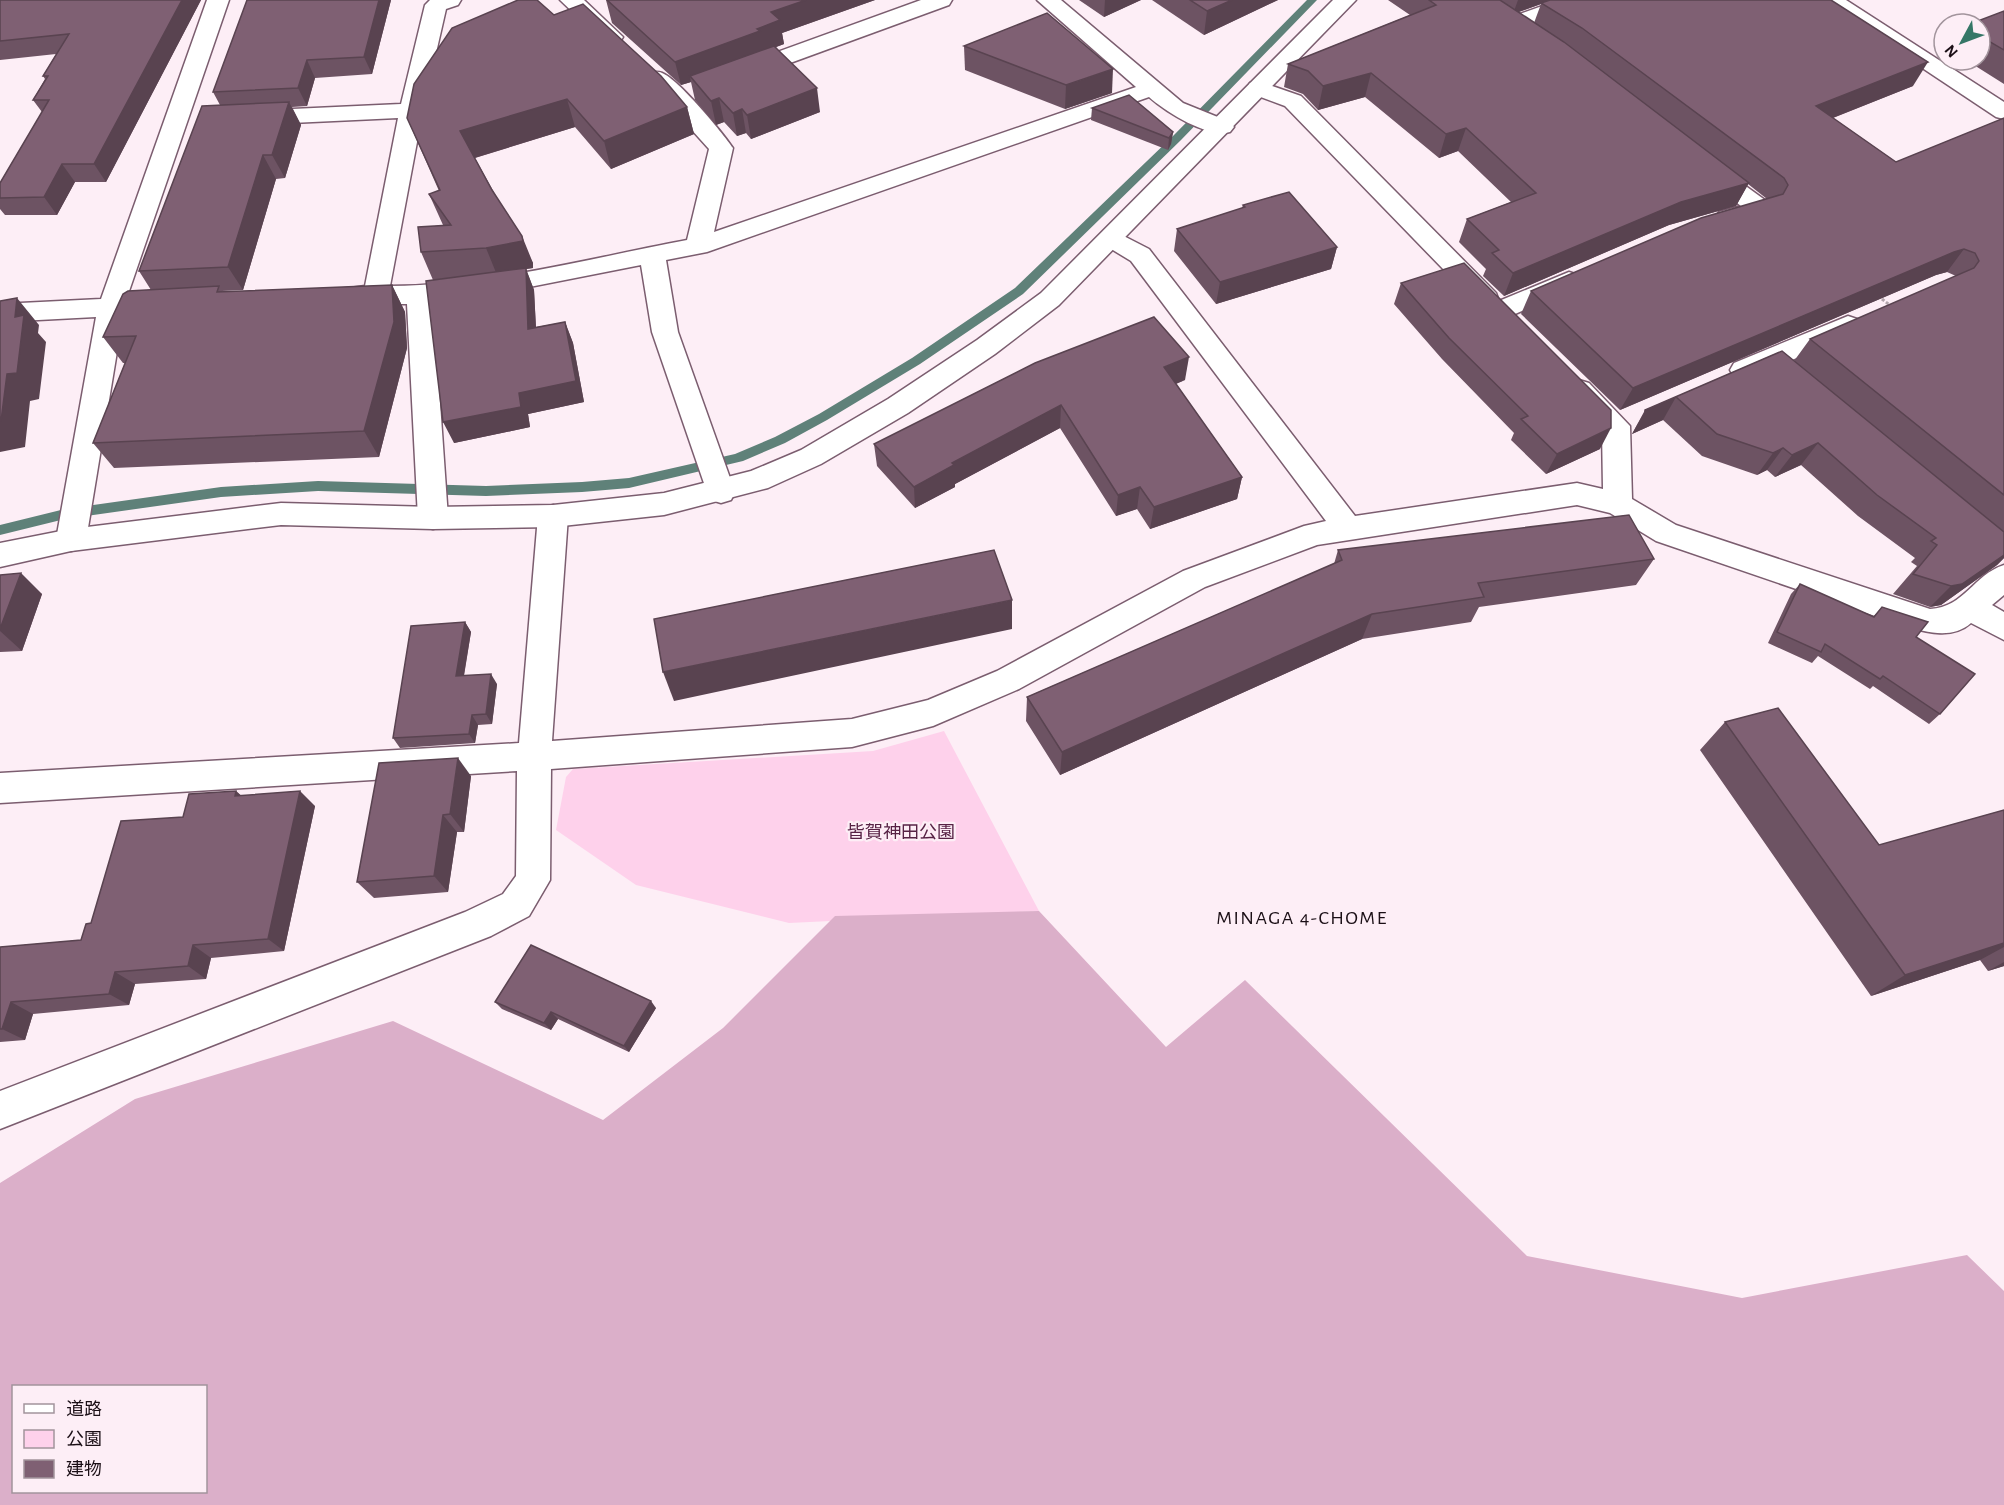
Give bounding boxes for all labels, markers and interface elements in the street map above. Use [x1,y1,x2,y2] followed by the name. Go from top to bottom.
[1932,12,1992,72] north arrow
[1942,42,1961,61] text: N
[847,823,955,842] park label: 皆賀神田公園
[1216,908,1388,928] district label: MINAGA 4-CHOME
[12,1385,207,1493] legend
[66,1399,102,1419] text: 道路
[66,1430,102,1449] text: 公園
[66,1459,102,1479] text: 建物

